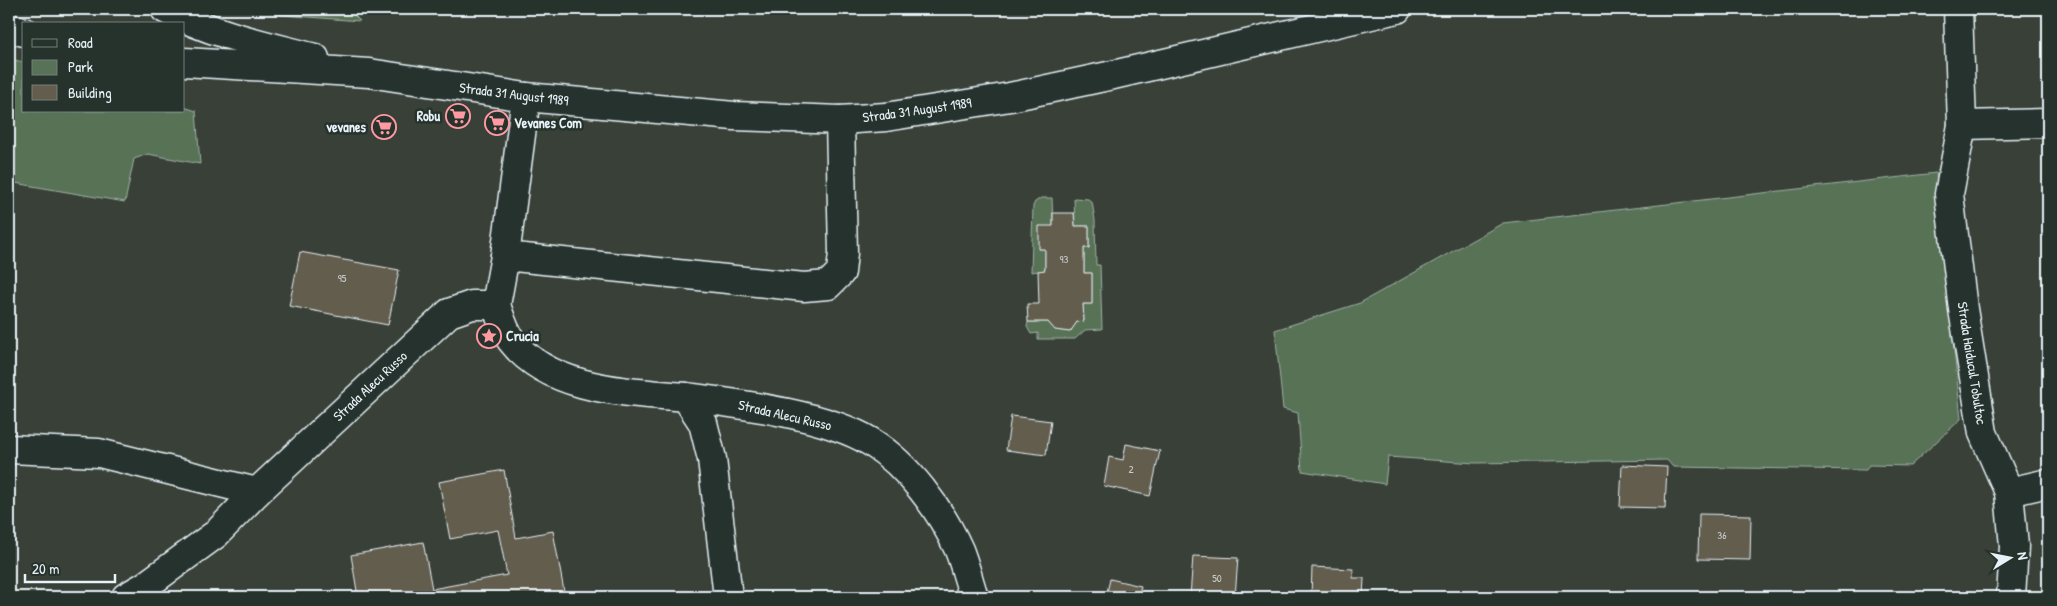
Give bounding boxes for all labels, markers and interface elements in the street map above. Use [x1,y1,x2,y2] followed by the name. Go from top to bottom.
[22,22,185,112] legend
[68,32,93,53] text: Road
[68,56,93,77] text: Park
[458,77,570,111] street label: Strada 31 August 1989
[68,82,112,103] text: Building
[861,92,973,128] street label: Strada 31 August 1989
[445,103,471,129] supermarket icon: Robu
[417,106,440,125] place label: Robu
[484,110,510,136] supermarket icon: Vevanes Com
[514,113,582,132] place label: Vevanes Com
[371,114,397,140] supermarket icon: vevanes
[325,117,367,136] place label: vevanes
[1060,252,1069,266] house number: 93
[338,271,347,285] house number: 95
[1953,300,1992,426] street label: Strada Haiducul Tobultoc
[476,323,502,349] place icon: Crucia
[506,326,539,345] place label: Crucia
[328,346,411,425] street label: Strada Alecu Russo
[737,395,834,435] street label: Strada Alecu Russo
[1128,462,1134,476] house number: 2
[1717,528,1727,542] house number: 36
[1984,534,2034,584] north arrow
[2013,550,2033,562] text: N
[25,551,115,583] scale bar
[32,558,59,579] text: 20 m
[1212,571,1222,585] house number: 50

